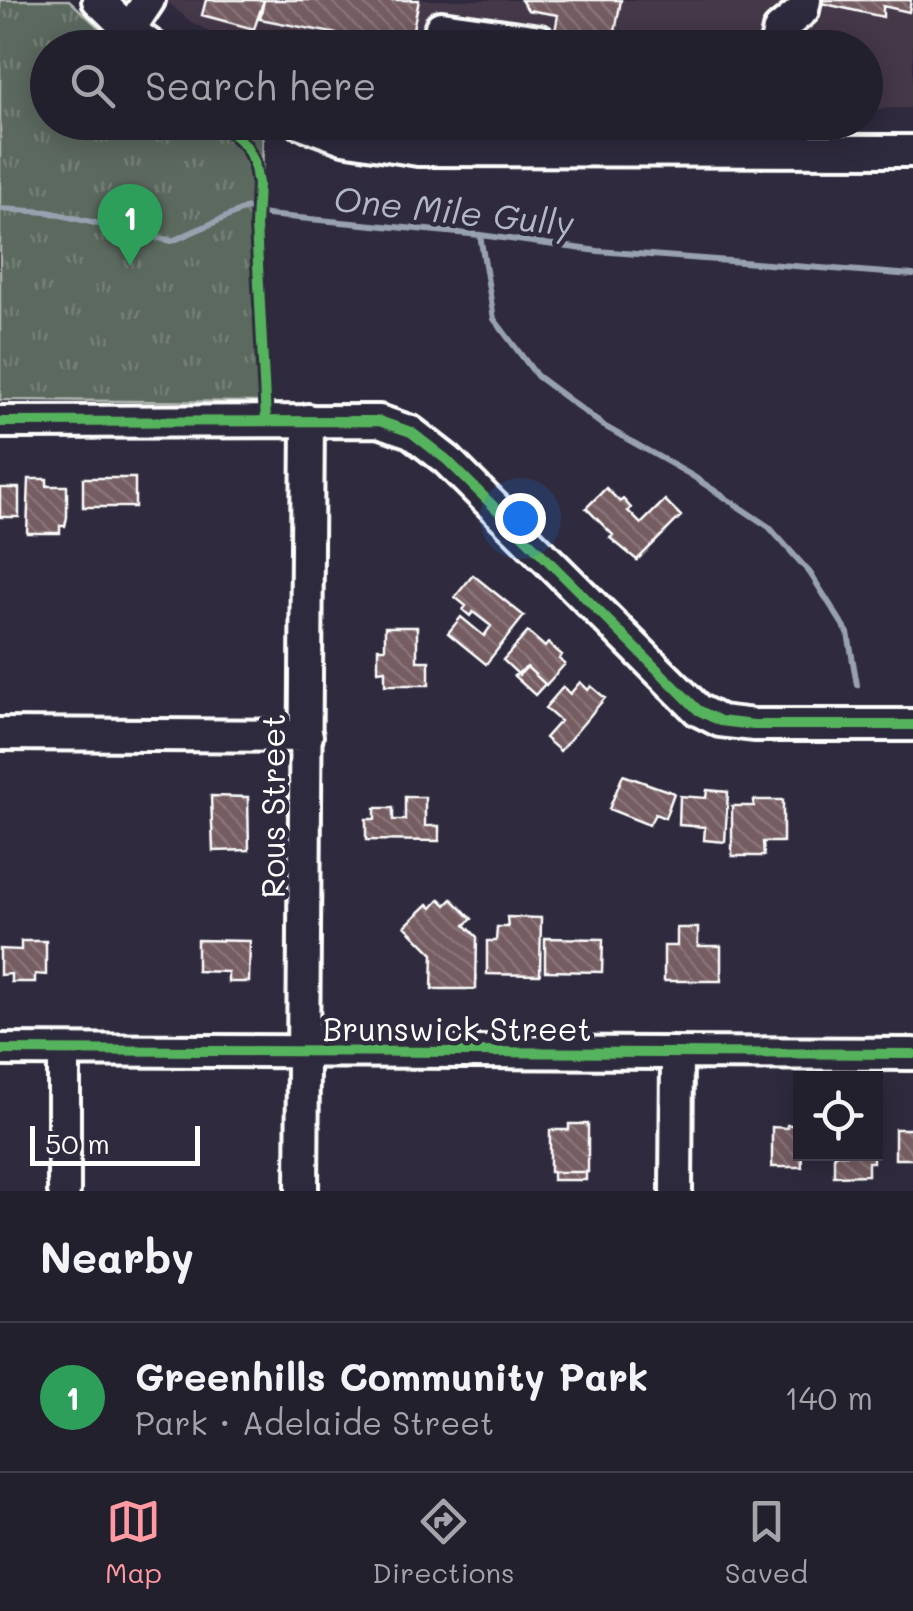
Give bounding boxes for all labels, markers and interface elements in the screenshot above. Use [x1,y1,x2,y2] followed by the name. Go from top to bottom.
[30,30,883,140] search box
[65,58,120,113] icon: search
[145,60,376,110] text: Search here
[332,175,577,246] water label: One Mile Gully
[98,184,162,266] pin: 1
[495,493,546,544] your location
[251,714,293,898] street label: Rous Street
[322,1007,592,1049] street label: Brunswick Street
[793,1071,883,1161] map controls
[793,1071,883,1161] button: locate
[30,1121,200,1166] scale bar
[45,1125,110,1161] text: 50 m
[40,1229,194,1284] text: Nearby
[135,1351,648,1401] text: Greenhills Community Park
[65,1376,80,1418] text: 1
[784,1376,873,1418] text: 140 m
[135,1401,494,1443] text: Park · Adelaide Street
[105,1494,162,1590] tab: Map
[372,1494,515,1590] tab: Directions
[725,1494,808,1590] tab: Saved

